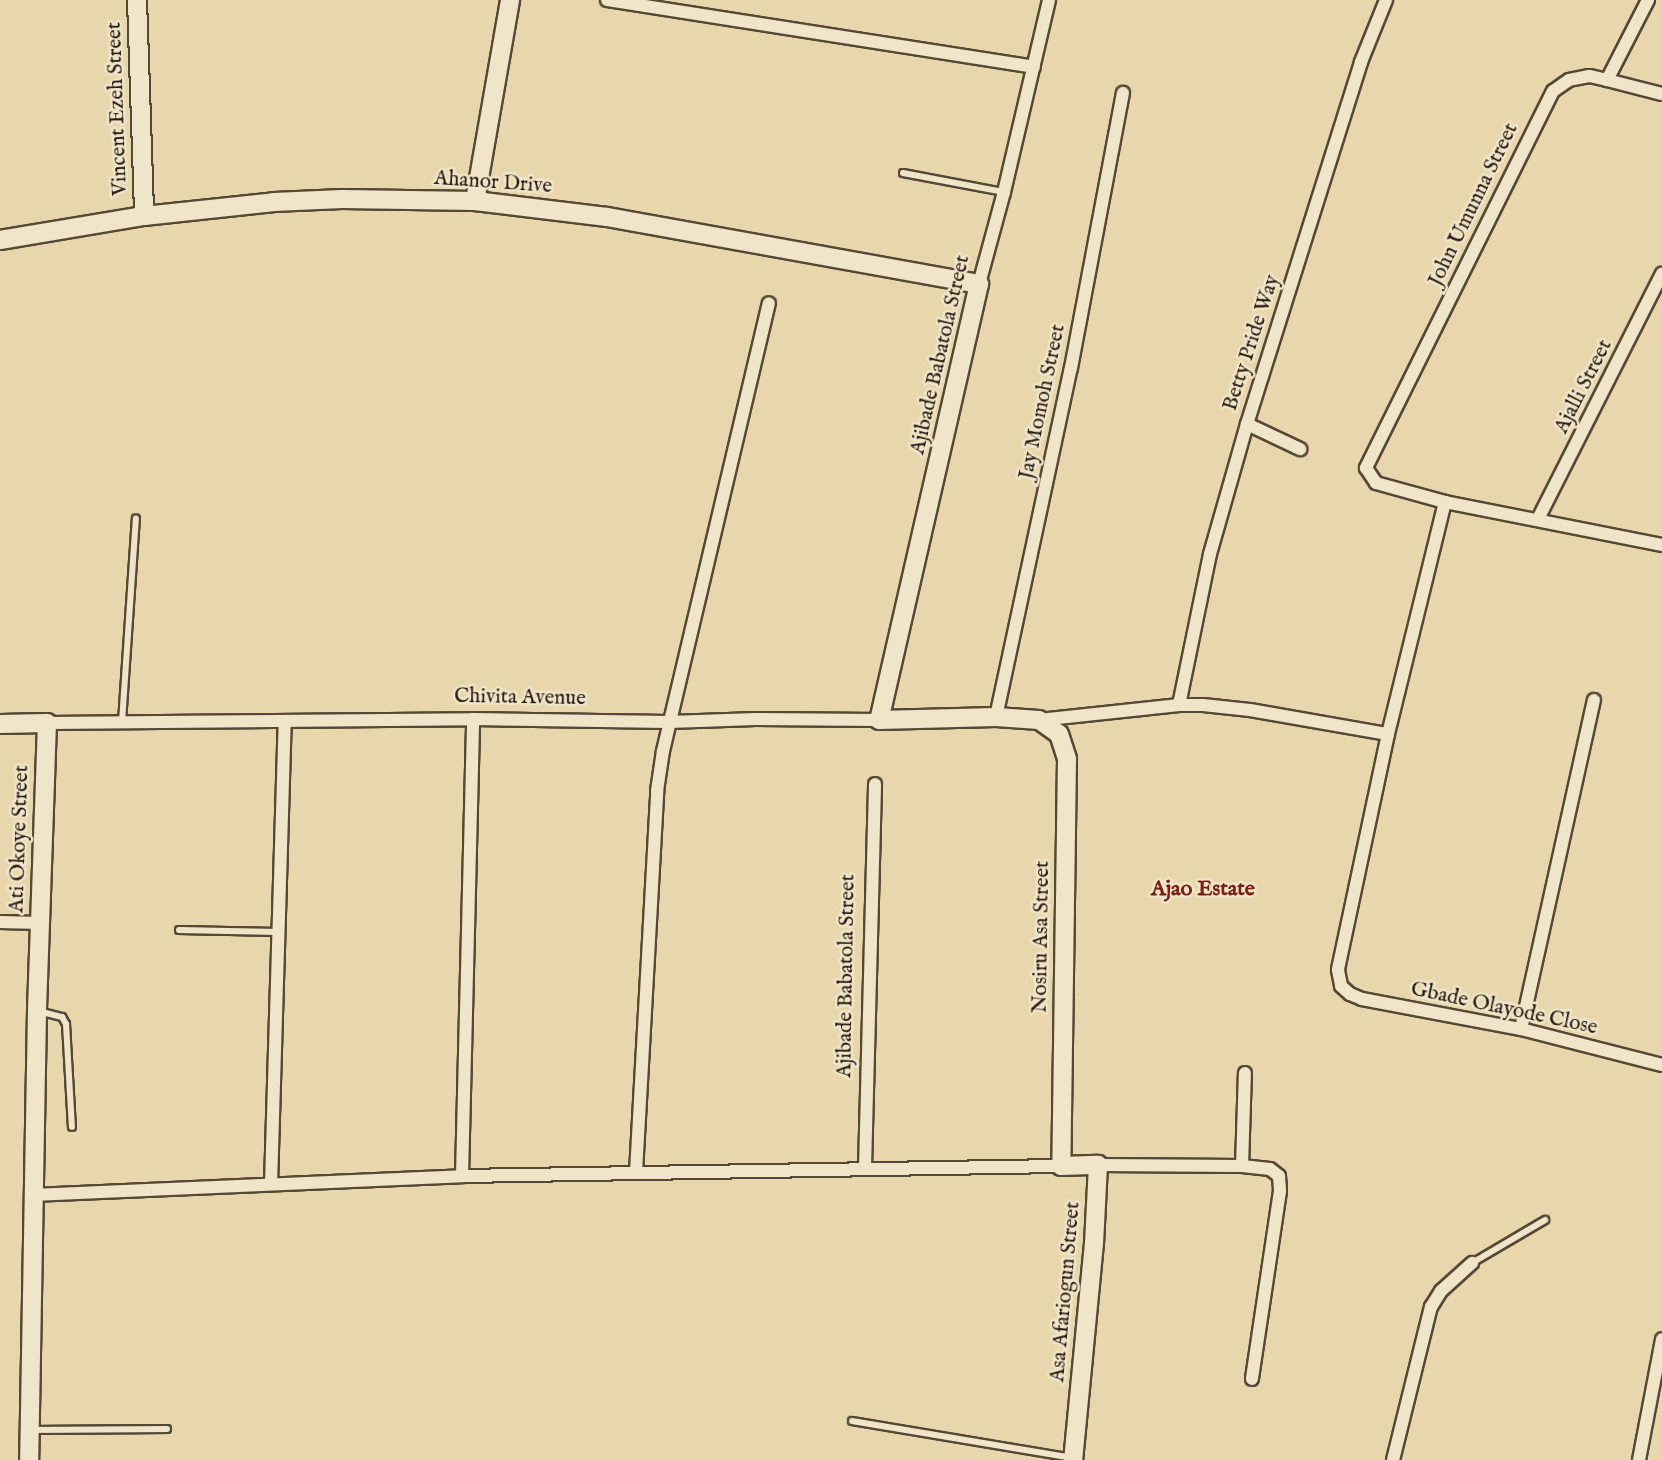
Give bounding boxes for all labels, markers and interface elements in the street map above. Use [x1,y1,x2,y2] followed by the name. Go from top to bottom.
[102,22,134,196] street label: Vincent Ezeh Street
[1424,119,1524,291] street label: John Umunna Street
[433,166,553,200] street label: Ahanor Drive
[906,253,976,457] street label: Ajibade Babatola Street
[1218,272,1286,414] street label: Betty Pride Way
[1014,322,1072,482] street label: Jay Momoh Street
[1550,336,1618,438] street label: Ajalli Street
[454,684,586,712] street label: Chivita Avenue
[5,765,35,913] street label: Ati Okoye Street
[1028,861,1056,1013] street label: Nosiru Asa Street
[833,874,861,1078] street label: Ajibade Babatola Street
[1151,877,1255,903] district label: Ajao Estate
[1408,977,1600,1041] street label: Gbade Olayode Close
[1046,1201,1086,1383] street label: Asa Afariogun Street

